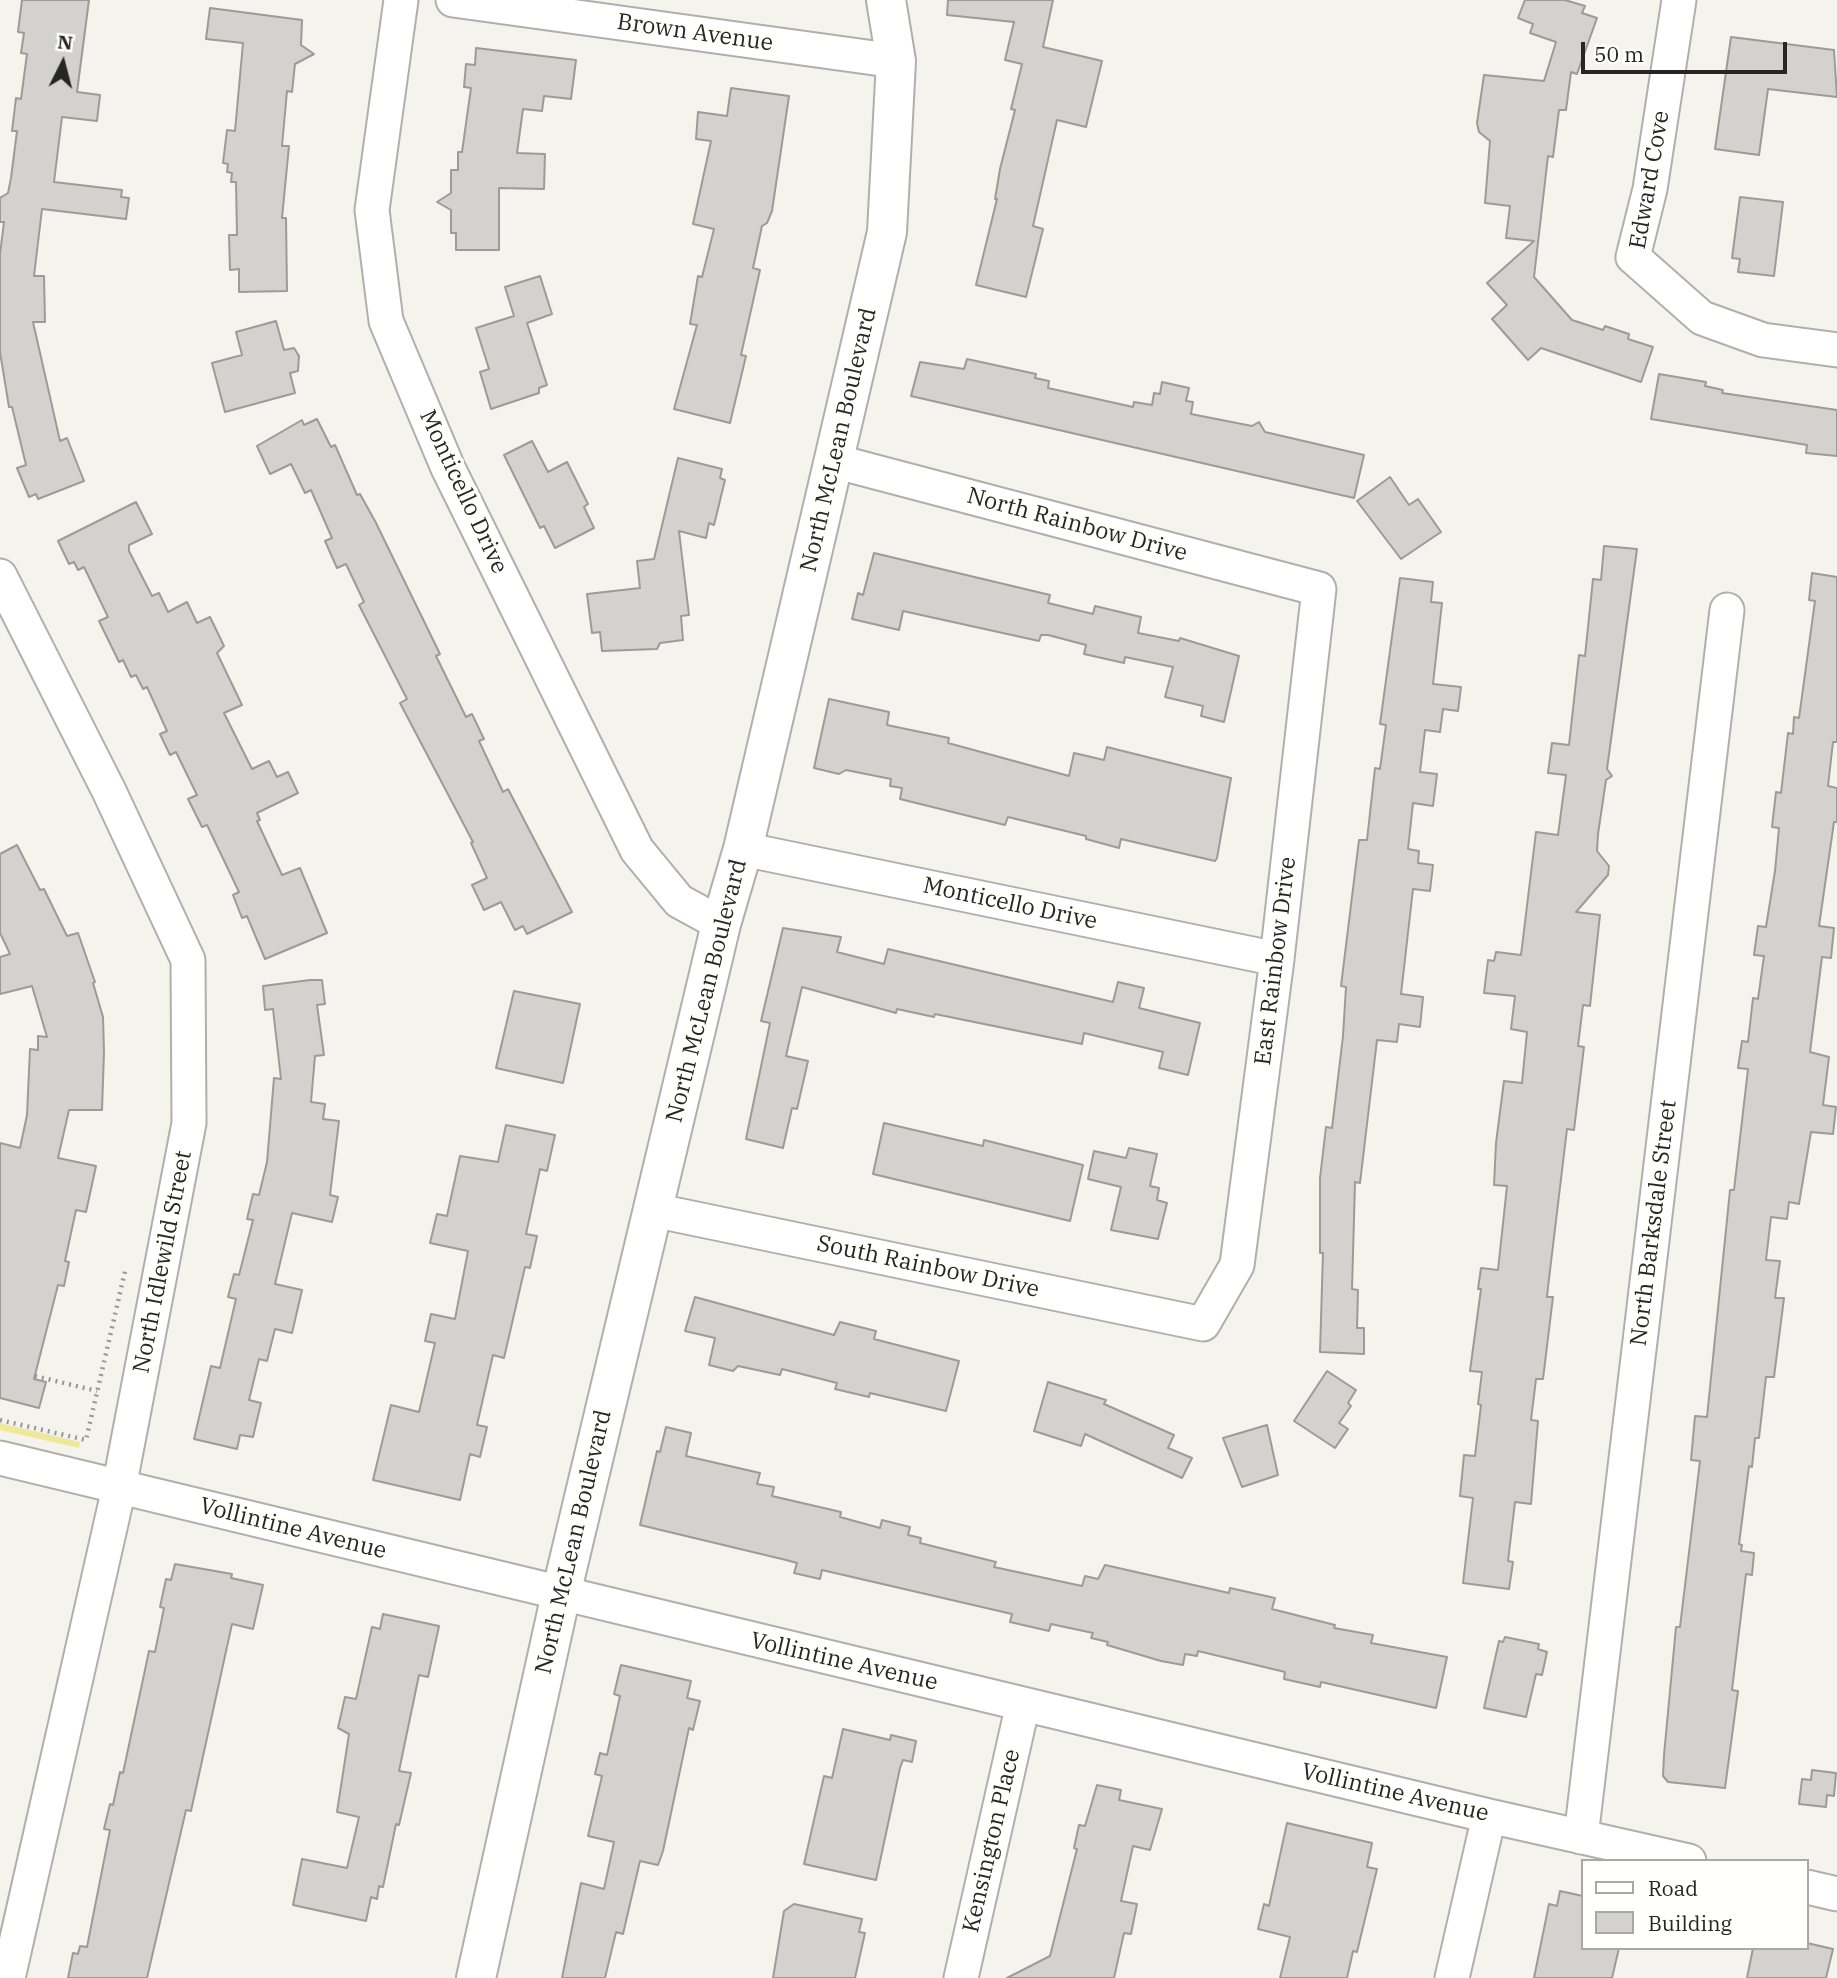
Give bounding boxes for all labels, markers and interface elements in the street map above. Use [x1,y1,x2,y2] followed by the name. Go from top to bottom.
[615,8,775,58] street label: Brown Avenue
[28,28,98,98] north arrow
[1585,28,1792,72] scale bar
[56,29,74,55] text: N
[1594,40,1644,68] text: 50 m
[1624,109,1676,251] street label: Edward Cove
[795,305,883,575] street label: North McLean Boulevard
[413,406,513,578] street label: Monticello Drive
[964,482,1190,568] street label: North Rainbow Drive
[1250,855,1302,1067] street label: East Rainbow Drive
[661,857,753,1125] street label: North McLean Boulevard
[920,872,1100,936] street label: Monticello Drive
[1625,1098,1683,1348] street label: North Barksdale Street
[128,1148,198,1376] street label: North Idlewild Street
[814,1230,1042,1304] street label: South Rainbow Drive
[530,1407,618,1677] street label: North McLean Boulevard
[197,1492,389,1566] street label: Vollintine Avenue
[748,1627,940,1697] street label: Vollintine Avenue
[957,1747,1027,1935] street label: Kensington Place
[1299,1758,1491,1828] street label: Vollintine Avenue
[1582,1859,1809,1950] legend
[1648,1874,1698,1902] text: Road
[1648,1909,1732,1937] text: Building

